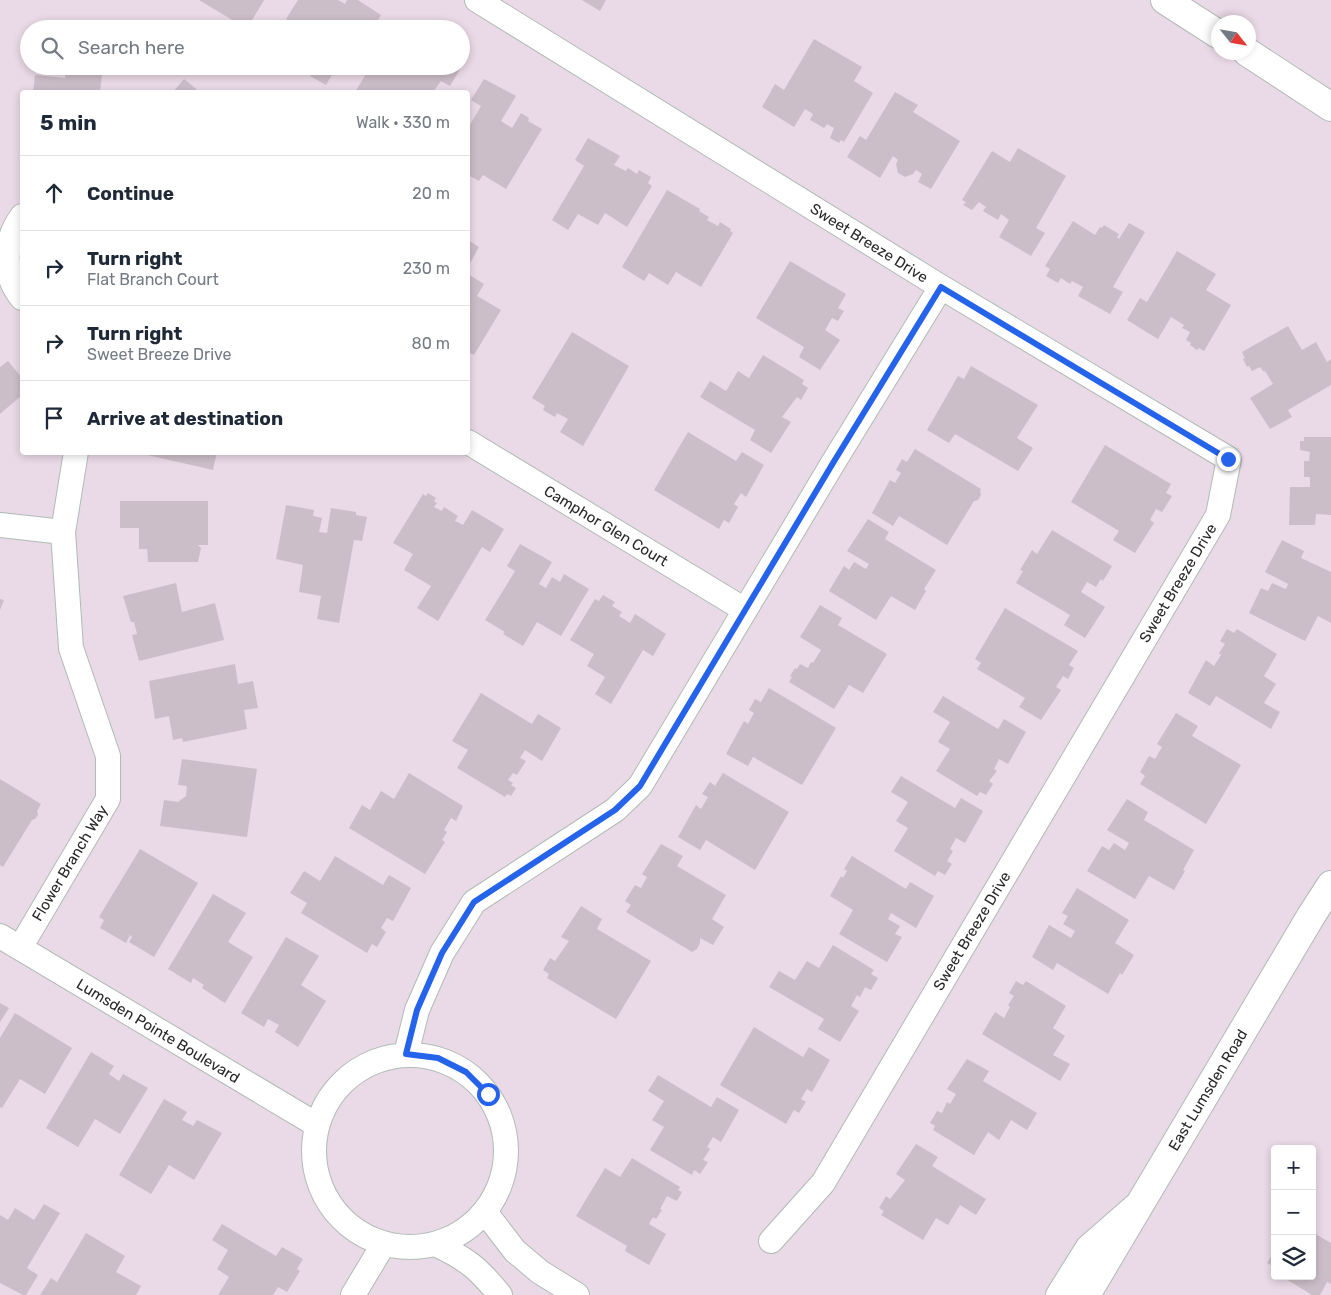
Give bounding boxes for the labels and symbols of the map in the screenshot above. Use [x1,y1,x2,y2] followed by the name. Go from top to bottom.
[1211,15,1256,60] north arrow
[807,199,931,287] street label: Sweet Breeze Drive
[1217,448,1240,471] route end
[541,482,671,570] street label: Camphor Glen Court
[1135,520,1221,646] street label: Sweet Breeze Drive
[28,802,112,924] street label: Flower Branch Way
[929,868,1015,994] street label: Sweet Breeze Drive
[73,975,243,1087] street label: Lumsden Pointe Boulevard
[1165,1026,1251,1154] street label: East Lumsden Road
[477,1083,500,1106] route start

